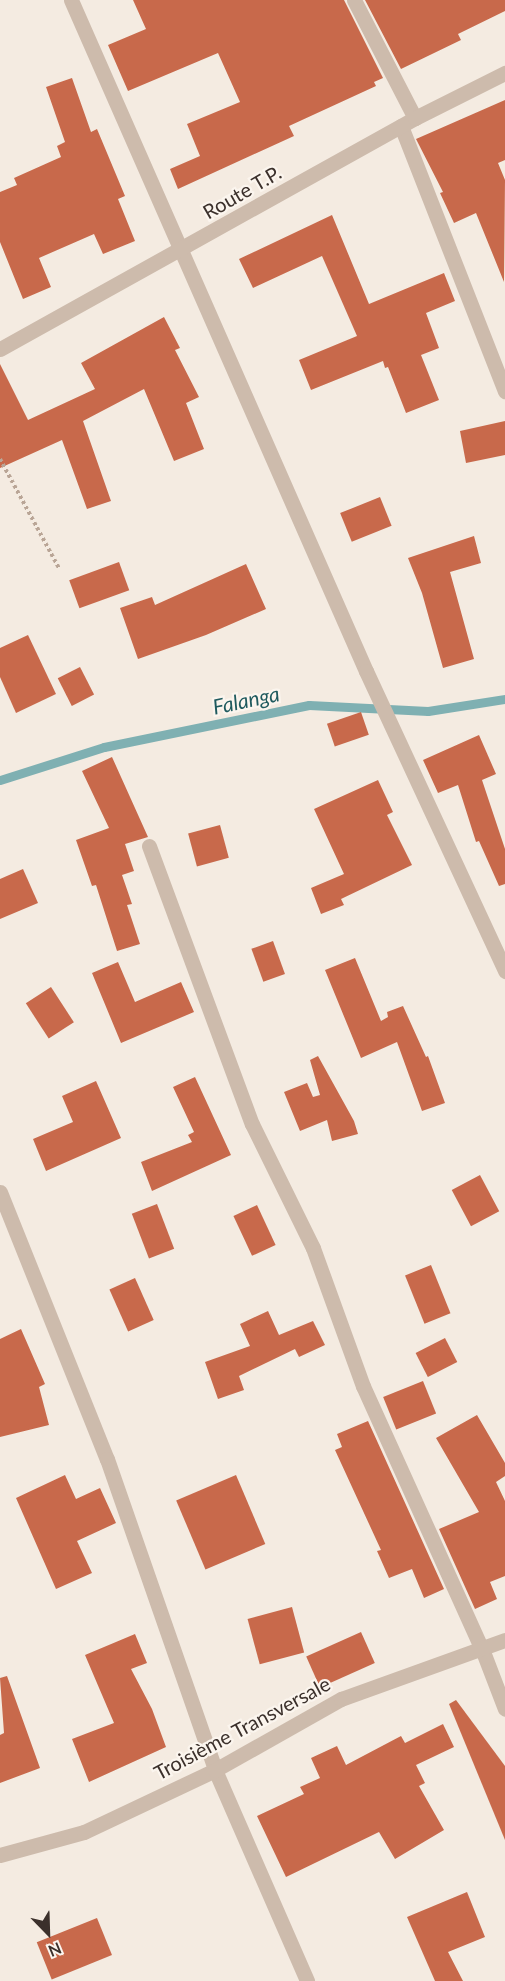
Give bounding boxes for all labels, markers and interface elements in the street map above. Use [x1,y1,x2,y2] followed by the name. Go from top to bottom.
[198,160,286,224] street label: Route T.P.
[210,681,282,719] water label: Falanga
[149,1671,335,1785] street label: Troisième Transversale
[18,1903,78,1963] north arrow
[46,1939,65,1961] text: N

